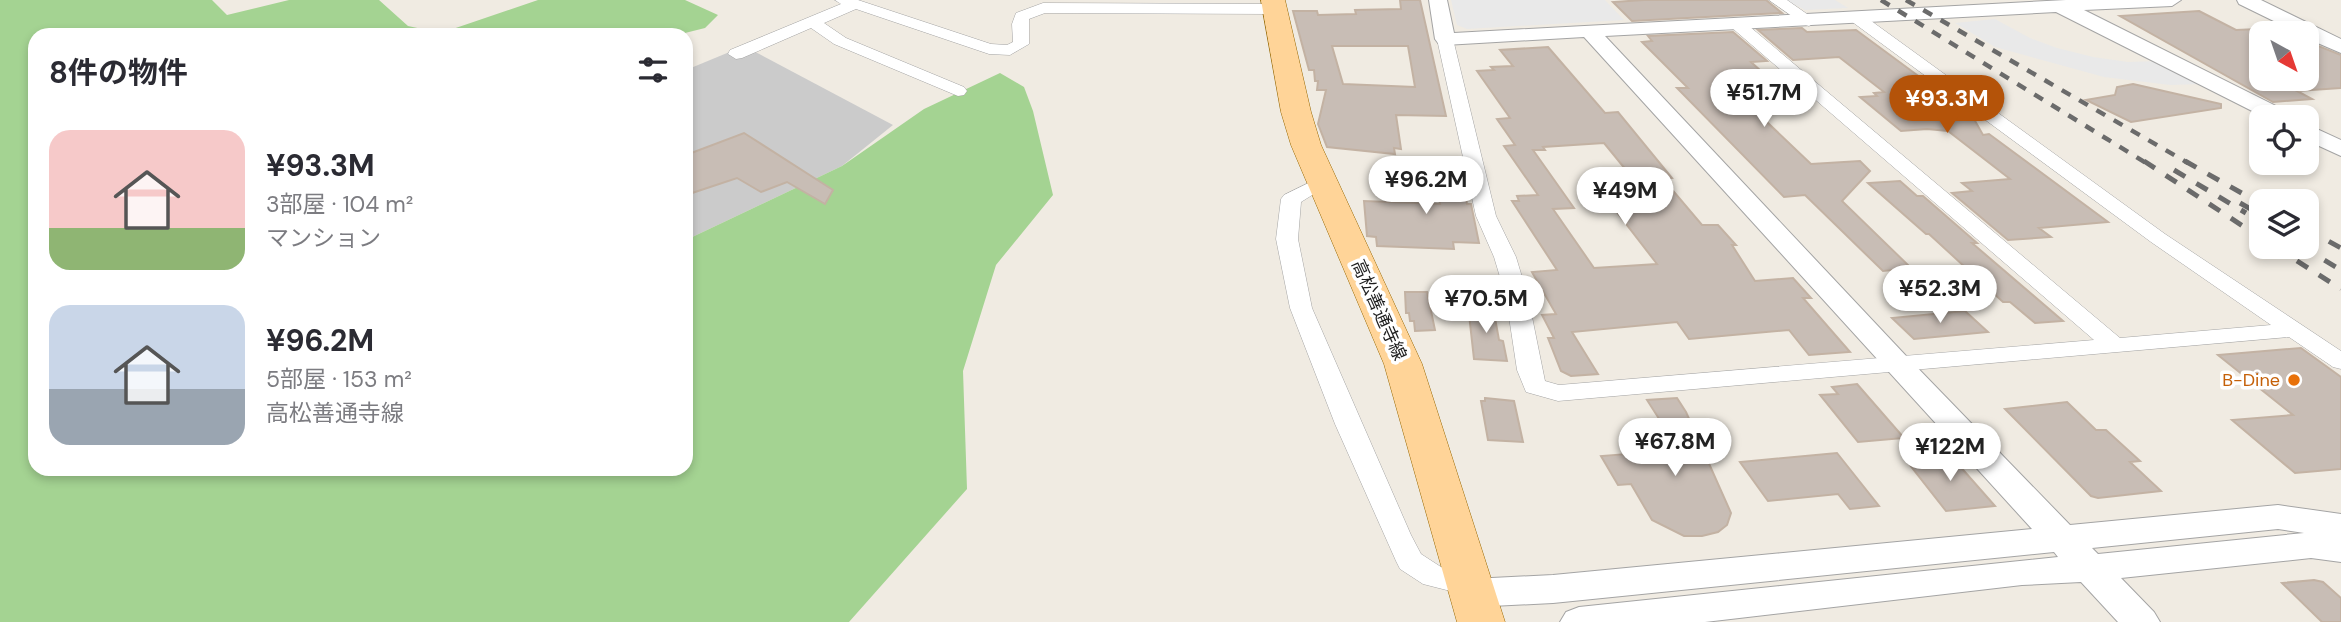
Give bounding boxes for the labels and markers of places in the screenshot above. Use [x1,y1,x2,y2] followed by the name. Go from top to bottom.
[1707,69,1821,129] pin: ¥51.7M
[1890,76,2004,135] pin: ¥93.3M
[1369,156,1483,216] pin: ¥96.2M
[1584,168,1666,227] pin: ¥49M
[1883,266,1997,325] pin: ¥52.3M
[1429,276,1543,335] pin: ¥70.5M
[2222,368,2280,392] place label: B-Dine
[2286,372,2302,388] marker: B-Dine
[1618,419,1732,478] pin: ¥67.8M
[1901,424,1999,483] pin: ¥122M

